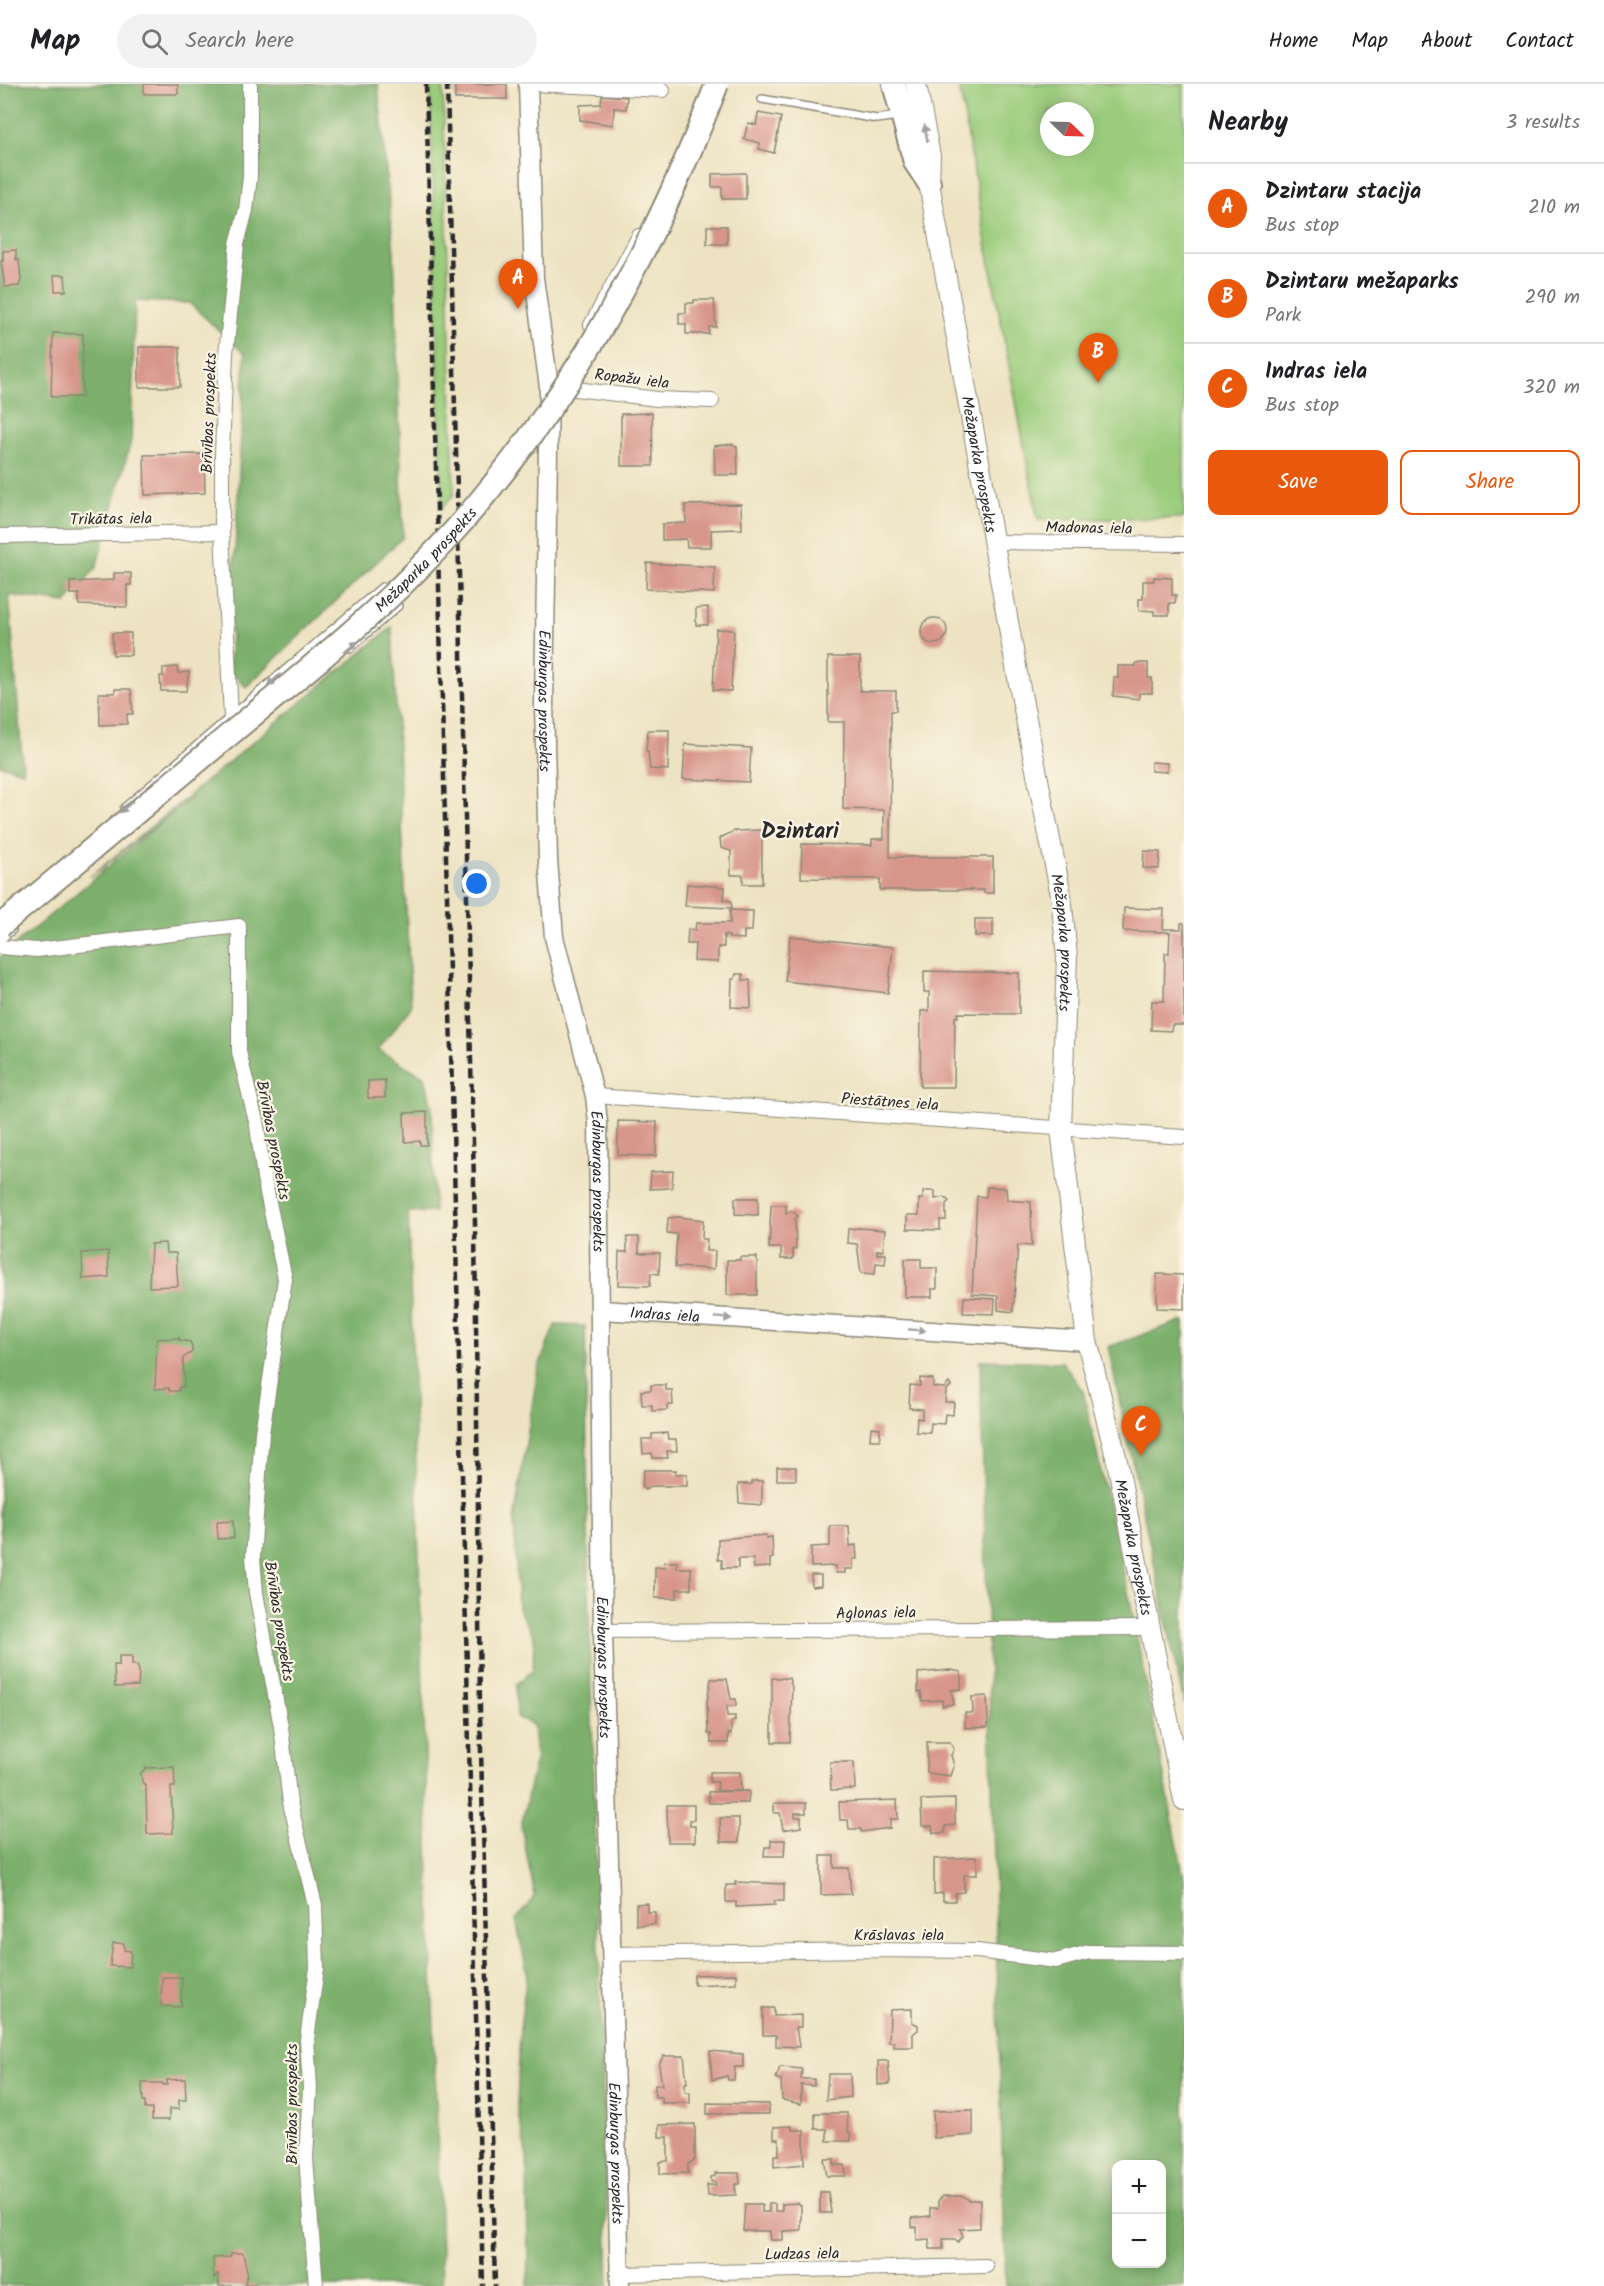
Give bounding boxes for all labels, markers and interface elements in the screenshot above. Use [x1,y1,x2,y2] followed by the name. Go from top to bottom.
[117,14,537,68] search box
[30,19,81,64] text: Map
[186,24,294,59] text: Search here
[138,25,171,58] icon: search
[1269,25,1318,58] text: Home
[1351,25,1388,58] text: Map
[1421,25,1472,58] text: About
[1505,25,1574,58] text: Contact
[1040,102,1094,156] north arrow
[1208,102,1288,144] text: Nearby
[1506,107,1580,139] text: 3 results
[921,123,930,142] one-way arrow
[1265,175,1421,210] text: Dzintaru stacija
[1221,192,1234,224] text: A
[1528,192,1580,224] text: 210 m
[1265,210,1339,242] text: Bus stop
[498,260,538,309] pin: A
[1265,265,1459,300] text: Dzintaru mežaparks
[1221,282,1234,314] text: B
[1525,282,1580,314] text: 290 m
[1265,300,1301,332] text: Park
[1078,334,1118,383] pin: B
[195,352,224,474] street label: Brīvības prospekts
[1265,355,1367,390] text: Indras iela
[593,362,671,396] street label: Ropažu iela
[1221,372,1234,404] text: C
[1523,372,1580,404] text: 320 m
[1265,390,1339,422] text: Bus stop
[954,394,1003,535] street label: Mežaparka prospekts
[1208,450,1388,515] button: Save
[1400,450,1580,515] button: Share
[369,502,484,619] street label: Mežaparka prospekts
[70,506,152,533] street label: Trikātas iela
[1045,515,1133,542] street label: Madonas iela
[530,630,557,772] street label: Edinburgas prospekts
[343,641,358,654] one-way arrow
[267,673,282,686] one-way arrow
[118,800,134,813] one-way arrow
[761,815,840,850] district label: Dzintari
[462,869,491,898] your location
[1043,871,1078,1012] street label: Mežaparka prospekts
[249,1078,296,1202] street label: Brīvības prospekts
[840,1087,940,1118] street label: Piestātnes iela
[583,1109,610,1252] street label: Edinburgas prospekts
[629,1301,701,1330] street label: Indras iela
[713,1313,732,1322] one-way arrow
[908,1326,927,1335] one-way arrow
[1122,1406,1160,1456] pin: C
[1107,1477,1158,1618] street label: Mežaparka prospekts
[257,1559,300,1683] street label: Brīvības prospekts
[589,1596,617,1739] street label: Edinburgas prospekts
[836,1600,916,1627] street label: Aglonas iela
[854,1923,944,1948] street label: Krāslavas iela
[280,2043,305,2165] street label: Brīvības prospekts
[601,2082,629,2224] street label: Edinburgas prospekts
[1112,2160,1166,2268] map controls
[1112,2160,1166,2214] button: +
[1112,2214,1166,2268] button: −
[765,2241,840,2268] street label: Ludzas iela

